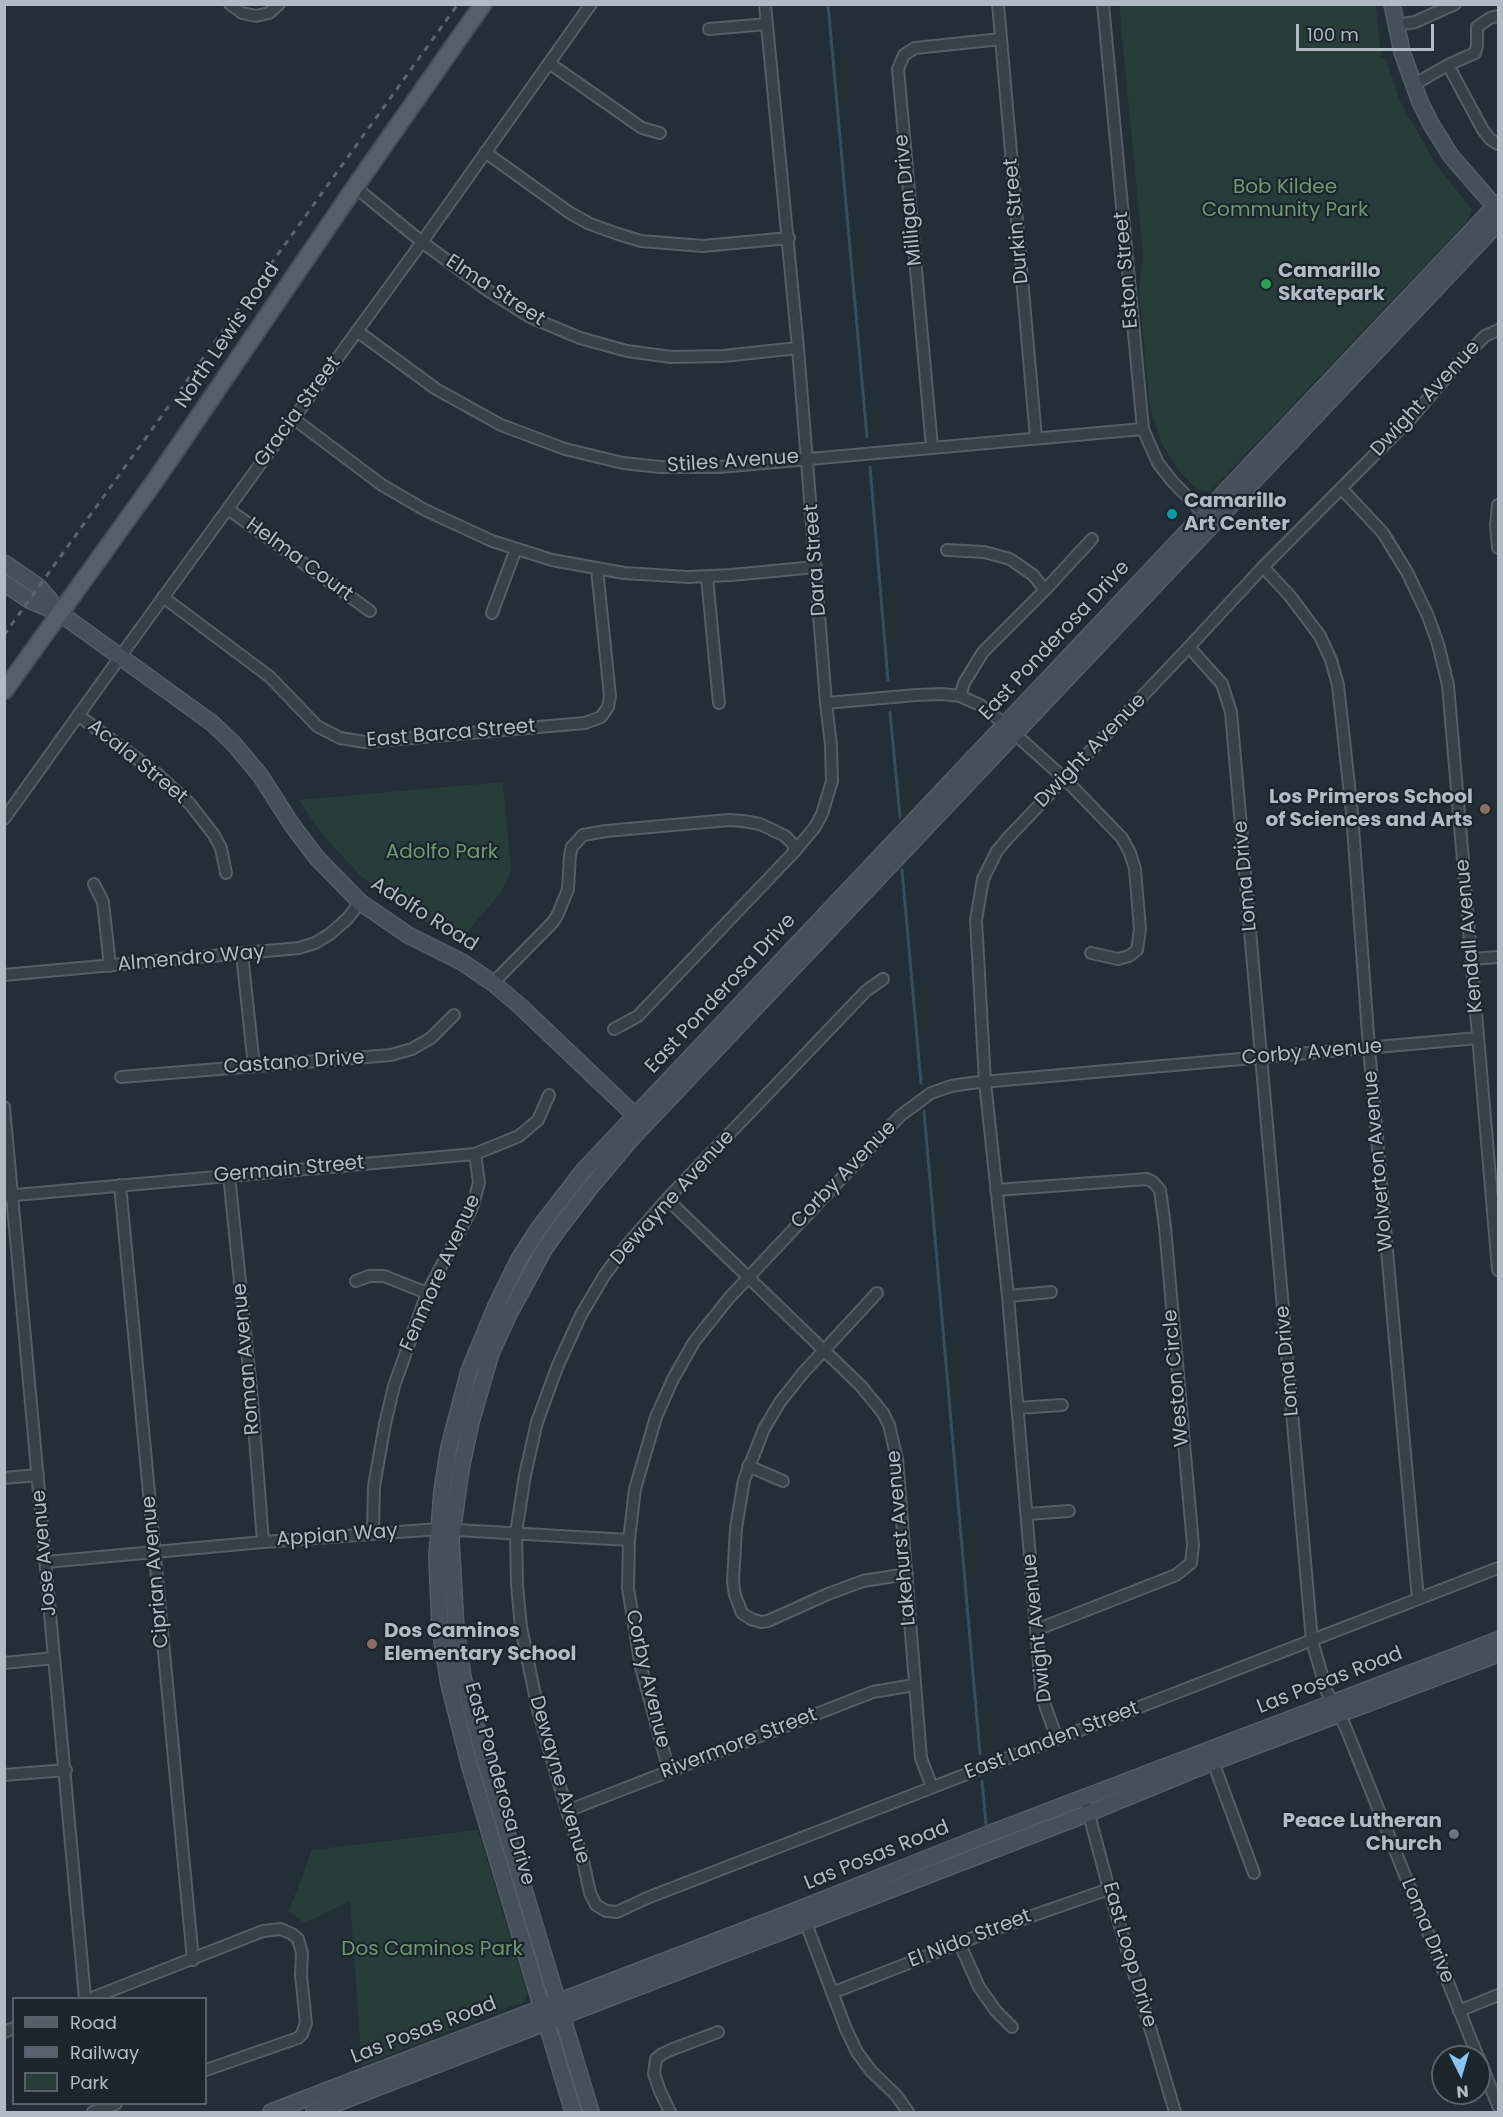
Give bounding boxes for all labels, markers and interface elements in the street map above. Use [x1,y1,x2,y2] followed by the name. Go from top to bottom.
[1299,12,1437,50] scale bar
[1307,22,1359,47] text: 100 m
[890,133,928,267] street label: Milligan Drive
[1000,157,1034,285] street label: Durkin Street
[1202,176,1368,223] park label: Bob Kildee Community Park
[1110,210,1144,330] street label: Eston Street
[441,250,549,332] street label: Elma Street
[171,259,285,413] street label: North Lewis Road
[1278,260,1385,307] place label: Camarillo Skatepark
[1259,277,1273,291] marker: Camarillo Skatepark
[1366,336,1486,462] street label: Dwight Avenue
[250,352,346,472] street label: Gracia Street
[666,445,800,479] street label: Stiles Avenue
[1184,490,1290,537] place label: Camarillo Art Center
[800,503,832,617] street label: Dara Street
[1165,507,1179,521] marker: Camarillo Art Center
[241,513,357,607] street label: Helma Court
[975,556,1135,726] street label: East Ponderosa Drive
[1030,689,1152,813] street label: Dwight Avenue
[82,714,192,810] street label: Acala Street
[365,715,537,753] street label: East Barca Street
[1265,786,1473,833] place label: Los Primeros School of Sciences and Arts
[1478,802,1492,816] marker: Los Primeros School of Sciences and Arts
[1229,820,1263,932] street label: Loma Drive
[386,841,498,865] park label: Adolfo Park
[1451,858,1489,1014] street label: Kendall Avenue
[366,873,482,957] street label: Adolfo Road
[641,909,801,1079] street label: East Ponderosa Drive
[116,941,266,977] street label: Almendro Way
[1241,1035,1383,1071] street label: Corby Avenue
[223,1046,365,1080] street label: Castano Drive
[1359,1069,1399,1253] street label: Wolverton Avenue
[786,1116,902,1234] street label: Corby Avenue
[606,1126,740,1270] street label: Dewayne Avenue
[213,1151,365,1189] street label: Germain Street
[396,1191,486,1355] street label: Fenmore Avenue
[228,1282,266,1436] street label: Roman Avenue
[1271,1305,1305,1417] street label: Loma Drive
[1159,1308,1195,1448] street label: Weston Circle
[882,1449,922,1627] street label: Lakehurst Avenue
[28,1489,62,1617] street label: Jose Avenue
[137,1495,175,1649] street label: Ciprian Avenue
[276,1520,398,1552] street label: Appian Way
[1018,1552,1058,1704] street label: Dwight Avenue
[619,1608,675,1750] street label: Corby Avenue
[384,1620,576,1667] place label: Dos Caminos Elementary School
[365,1637,379,1651] marker: Dos Caminos Elementary School
[1254,1642,1406,1720] street label: Las Posas Road
[459,1680,539,1888] street label: East Ponderosa Drive
[524,1693,594,1867] street label: Dewayne Avenue
[962,1697,1142,1785] street label: East Landen Street
[658,1703,820,1785] street label: Rivermore Street
[1282,1810,1442,1857] place label: Peace Lutheran Church
[801,1816,953,1896] street label: Las Posas Road
[1447,1827,1461,1841] marker: Peace Lutheran Church
[1395,1875,1459,1987] street label: Loma Drive
[1097,1880,1161,2030] street label: East Loop Drive
[905,1905,1035,1973] street label: El Nido Street
[341,1938,523,1962] park label: Dos Caminos Park
[348,1992,500,2070] street label: Las Posas Road
[12,1997,207,2105] legend
[70,2010,117,2035] text: Road
[70,2040,139,2065] text: Railway
[1431,2045,1491,2105] north arrow
[70,2070,109,2095] text: Park
[1455,2079,1469,2103] text: N

